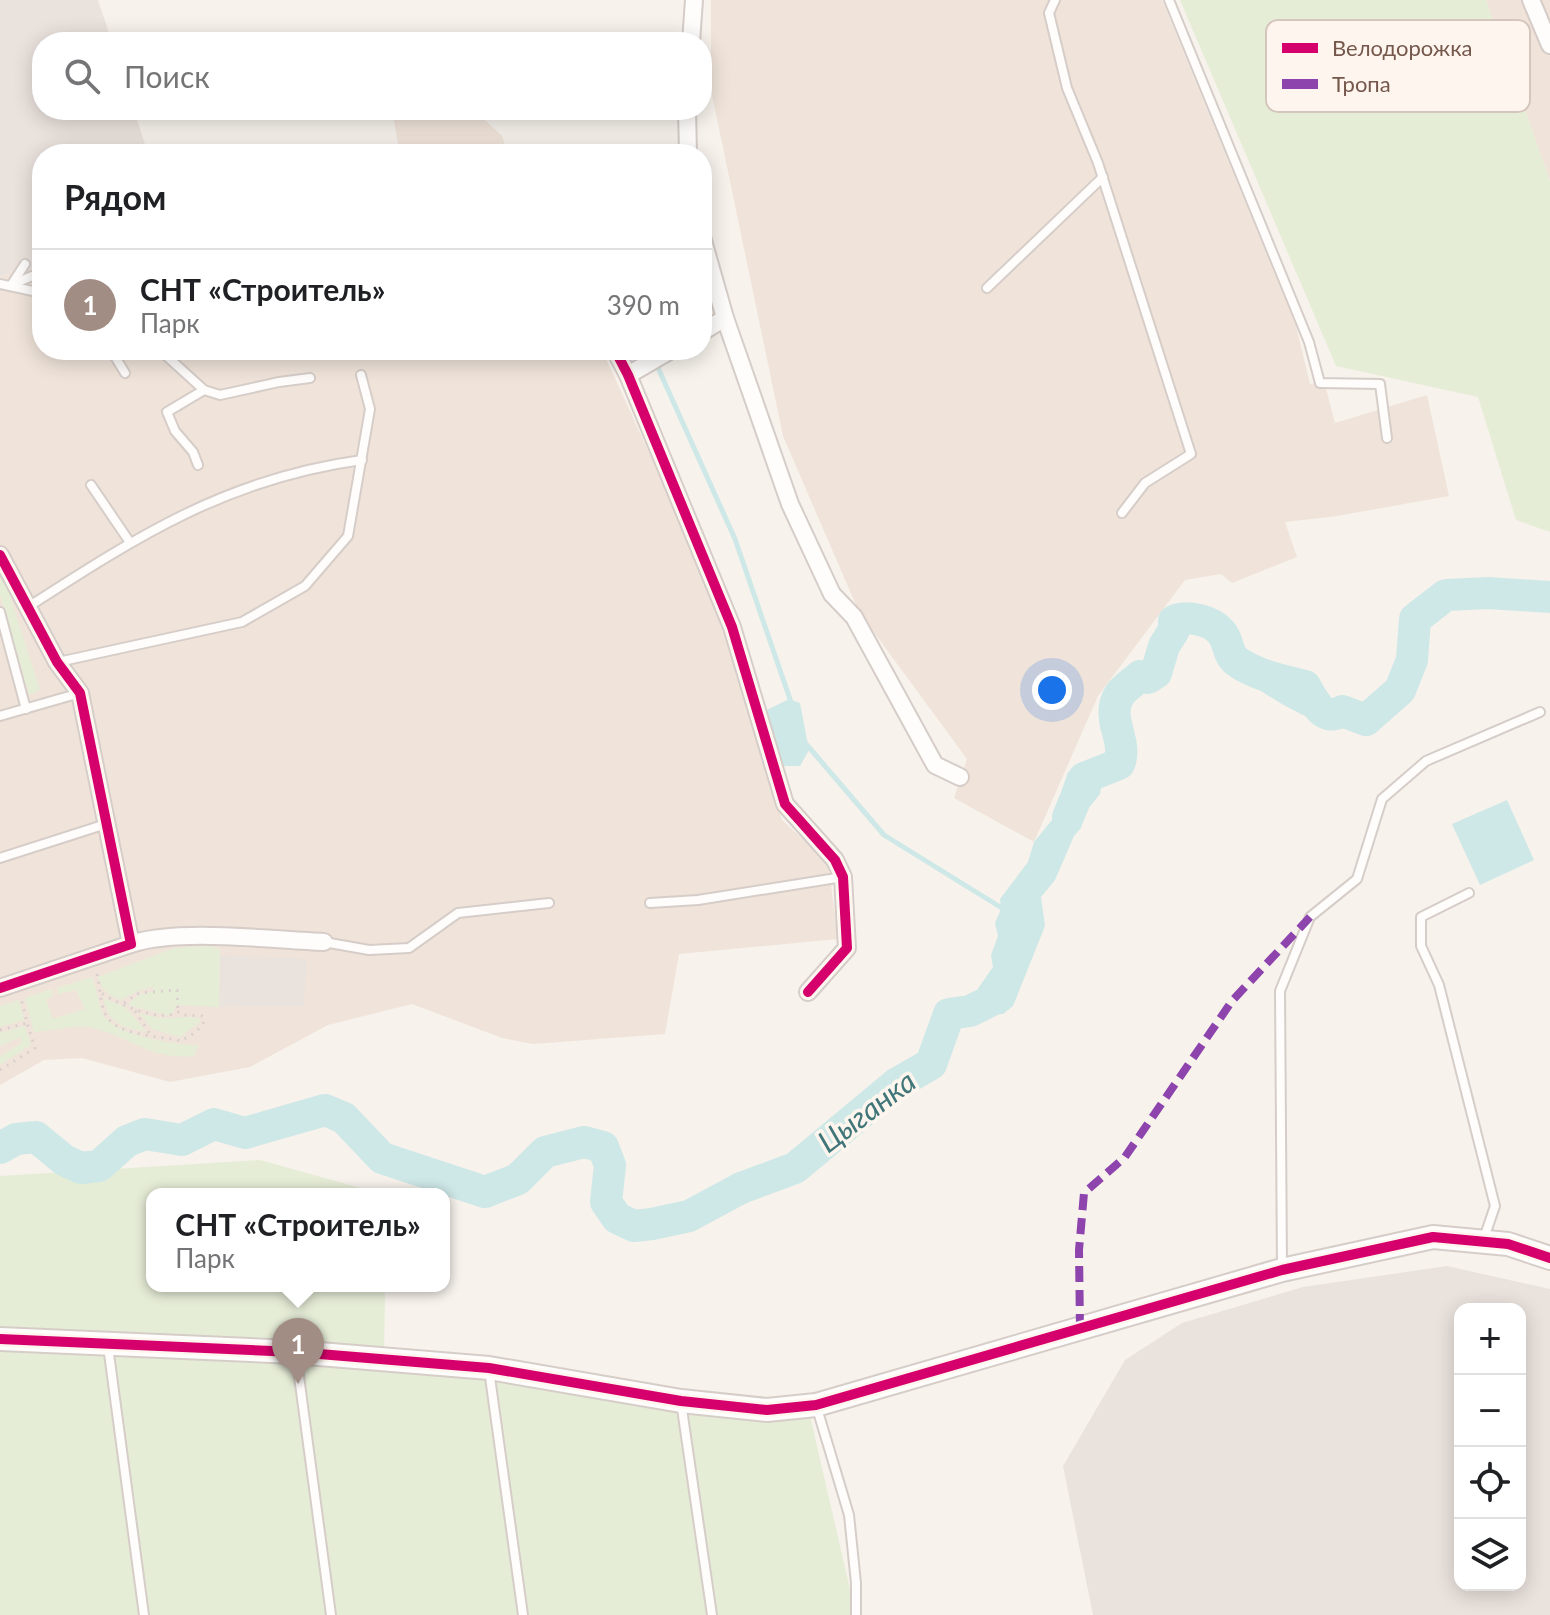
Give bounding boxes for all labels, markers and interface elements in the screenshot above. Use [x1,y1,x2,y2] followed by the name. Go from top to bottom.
[1266,20,1530,112] legend
[32,32,712,120] search box
[1332,34,1472,61] text: Велодорожка
[60,54,104,98] icon: search
[124,58,210,94] text: Поиск
[1332,70,1391,97] text: Тропа
[64,176,166,217] text: Рядом
[140,271,385,307] text: СНТ «Строитель»
[82,289,98,321] text: 1
[607,289,680,321] text: 390 m
[140,307,200,339] text: Парк
[1032,670,1072,710] your location
[810,1062,922,1159] water label: Цыганка
[146,1188,450,1292] popup
[175,1206,421,1242] text: СНТ «Строитель»
[175,1242,235,1274] text: Парк
[1454,1303,1526,1591] map controls
[1454,1303,1526,1375] button: +
[272,1318,324,1384] pin: 1
[1454,1375,1526,1447] button: −
[1454,1447,1526,1519] button: locate
[1454,1519,1526,1591] button: layers

